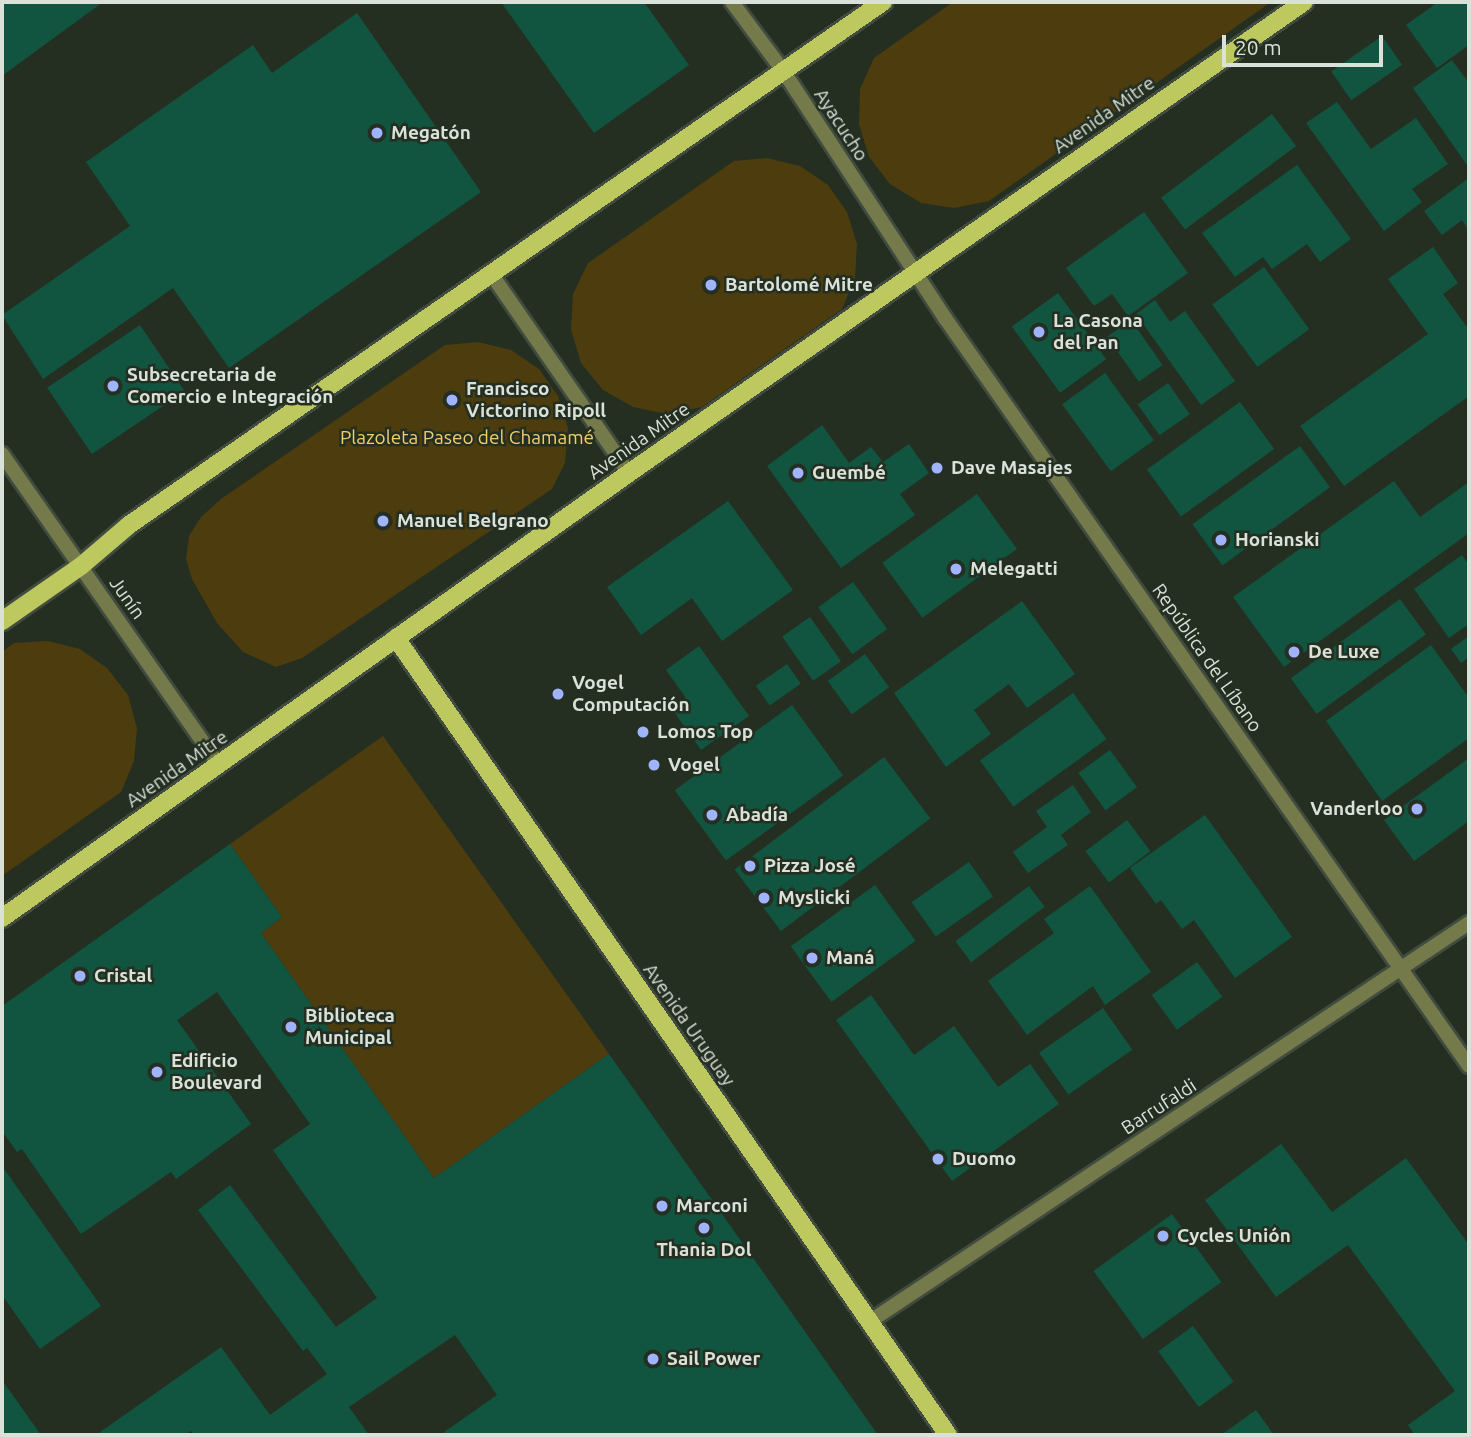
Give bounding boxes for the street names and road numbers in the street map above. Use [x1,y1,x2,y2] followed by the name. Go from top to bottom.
[1049,72,1159,158] street label: Avenida Mitre
[809,85,873,165] street label: Ayacucho
[584,398,694,484] street label: Avenida Mitre
[104,572,150,624] street label: Junín
[1147,579,1267,737] street label: República del Líbano
[122,726,232,812] street label: Avenida Mitre
[638,959,740,1091] street label: Avenida Uruguay
[1117,1074,1201,1140] street label: Barrufaldi

